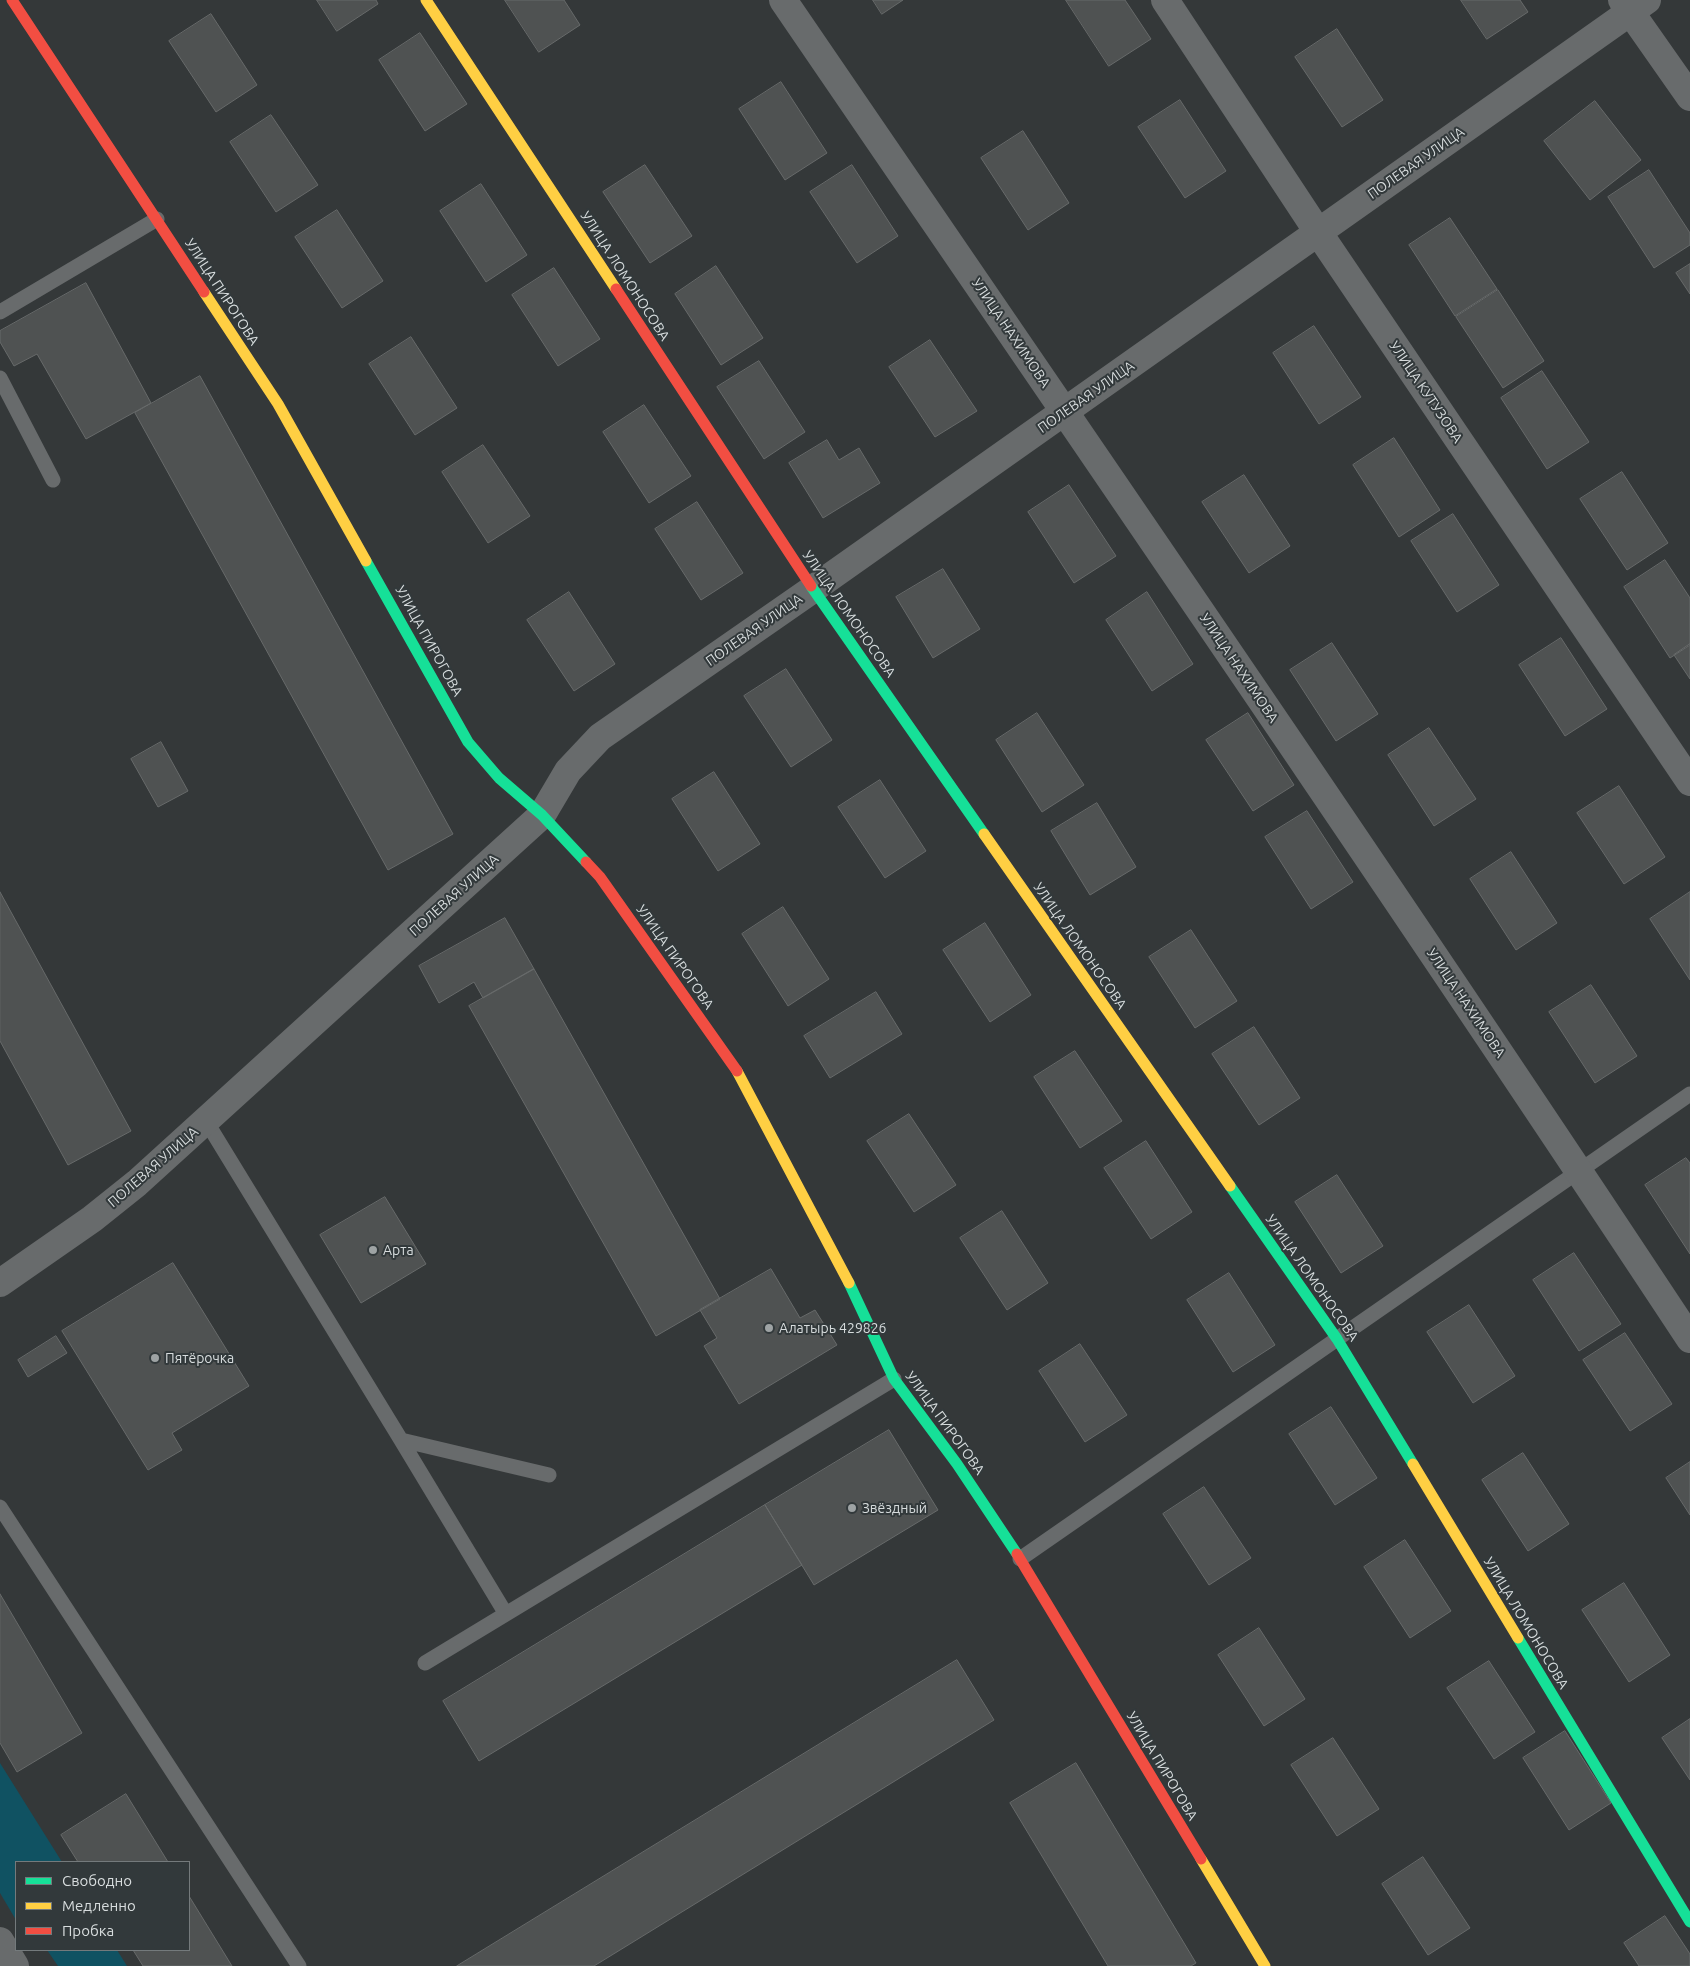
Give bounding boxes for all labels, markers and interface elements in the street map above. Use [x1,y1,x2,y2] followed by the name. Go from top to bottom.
[1364,123,1468,203] street label: ПОЛЕВАЯ УЛИЦА
[577,208,673,344] street label: УЛИЦА ЛОМОНОСОВА
[181,235,263,349] street label: УЛИЦА ПИРОГОВА
[968,275,1054,391] street label: УЛИЦА НАХИМОВА
[1386,338,1466,446] street label: УЛИЦА КУТУЗОВА
[1034,357,1138,437] street label: ПОЛЕВАЯ УЛИЦА
[799,547,899,681] street label: УЛИЦА ЛОМОНОСОВА
[392,583,466,699] street label: УЛИЦА ПИРОГОВА
[702,590,806,670] street label: ПОЛЕВАЯ УЛИЦА
[1196,610,1282,726] street label: УЛИЦА НАХИМОВА
[406,851,502,939] street label: ПОЛЕВАЯ УЛИЦА
[1030,879,1130,1013] street label: УЛИЦА ЛОМОНОСОВА
[633,901,717,1013] street label: УЛИЦА ПИРОГОВА
[1423,945,1509,1061] street label: УЛИЦА НАХИМОВА
[104,1123,202,1211] street label: ПОЛЕВАЯ УЛИЦА
[1262,1211,1362,1345] street label: УЛИЦА ЛОМОНОСОВА
[383,1242,414,1258] place label: Арта
[367,1244,379,1256] marker: Арта
[779,1320,886,1336] place label: Алатырь 429826
[763,1322,775,1334] marker: Алатырь 429826
[165,1350,234,1366] place label: Пятёрочка
[149,1352,161,1364] marker: Пятёрочка
[902,1368,988,1478] street label: УЛИЦА ПИРОГОВА
[862,1500,927,1516] place label: Звёздный
[846,1502,858,1514] marker: Звёздный
[1480,1554,1572,1692] street label: УЛИЦА ЛОМОНОСОВА
[1123,1709,1201,1823] street label: УЛИЦА ПИРОГОВА
[15,1861,190,1951] legend
[62,1872,132,1889] text: Свободно
[62,1897,136,1914] text: Медленно
[62,1922,114,1939] text: Пробка

